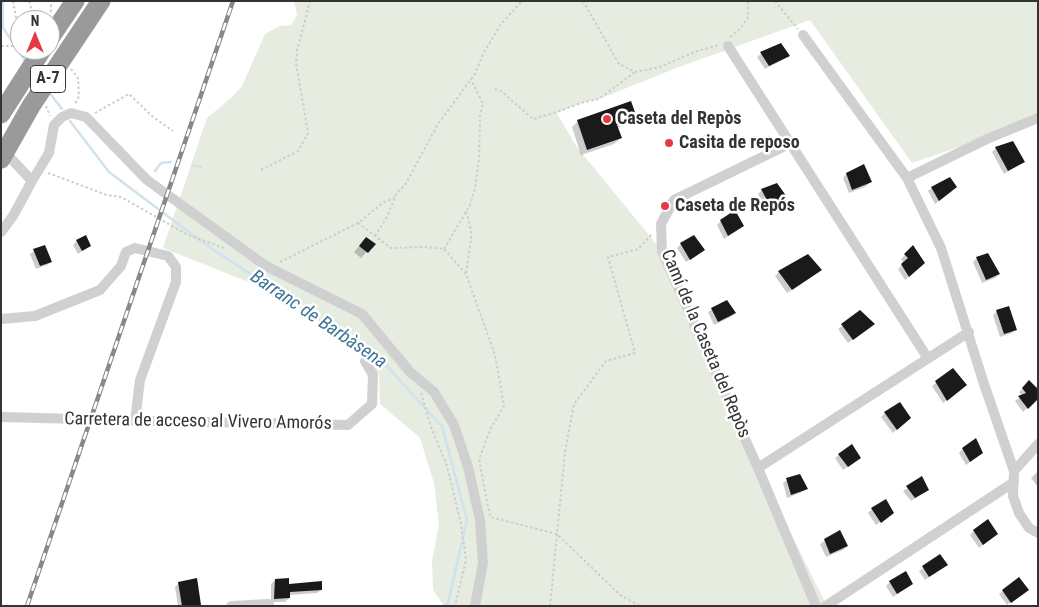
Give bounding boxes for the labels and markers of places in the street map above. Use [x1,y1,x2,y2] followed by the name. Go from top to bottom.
[617,108,742,130] place label: Caseta del Repòs
[601,113,613,125] marker: Caseta del Repòs
[679,132,800,154] place label: Casita de reposo
[663,137,675,149] marker: Casita de reposo
[675,195,795,217] place label: Caseta de Repós
[659,200,671,212] marker: Caseta de Repós

